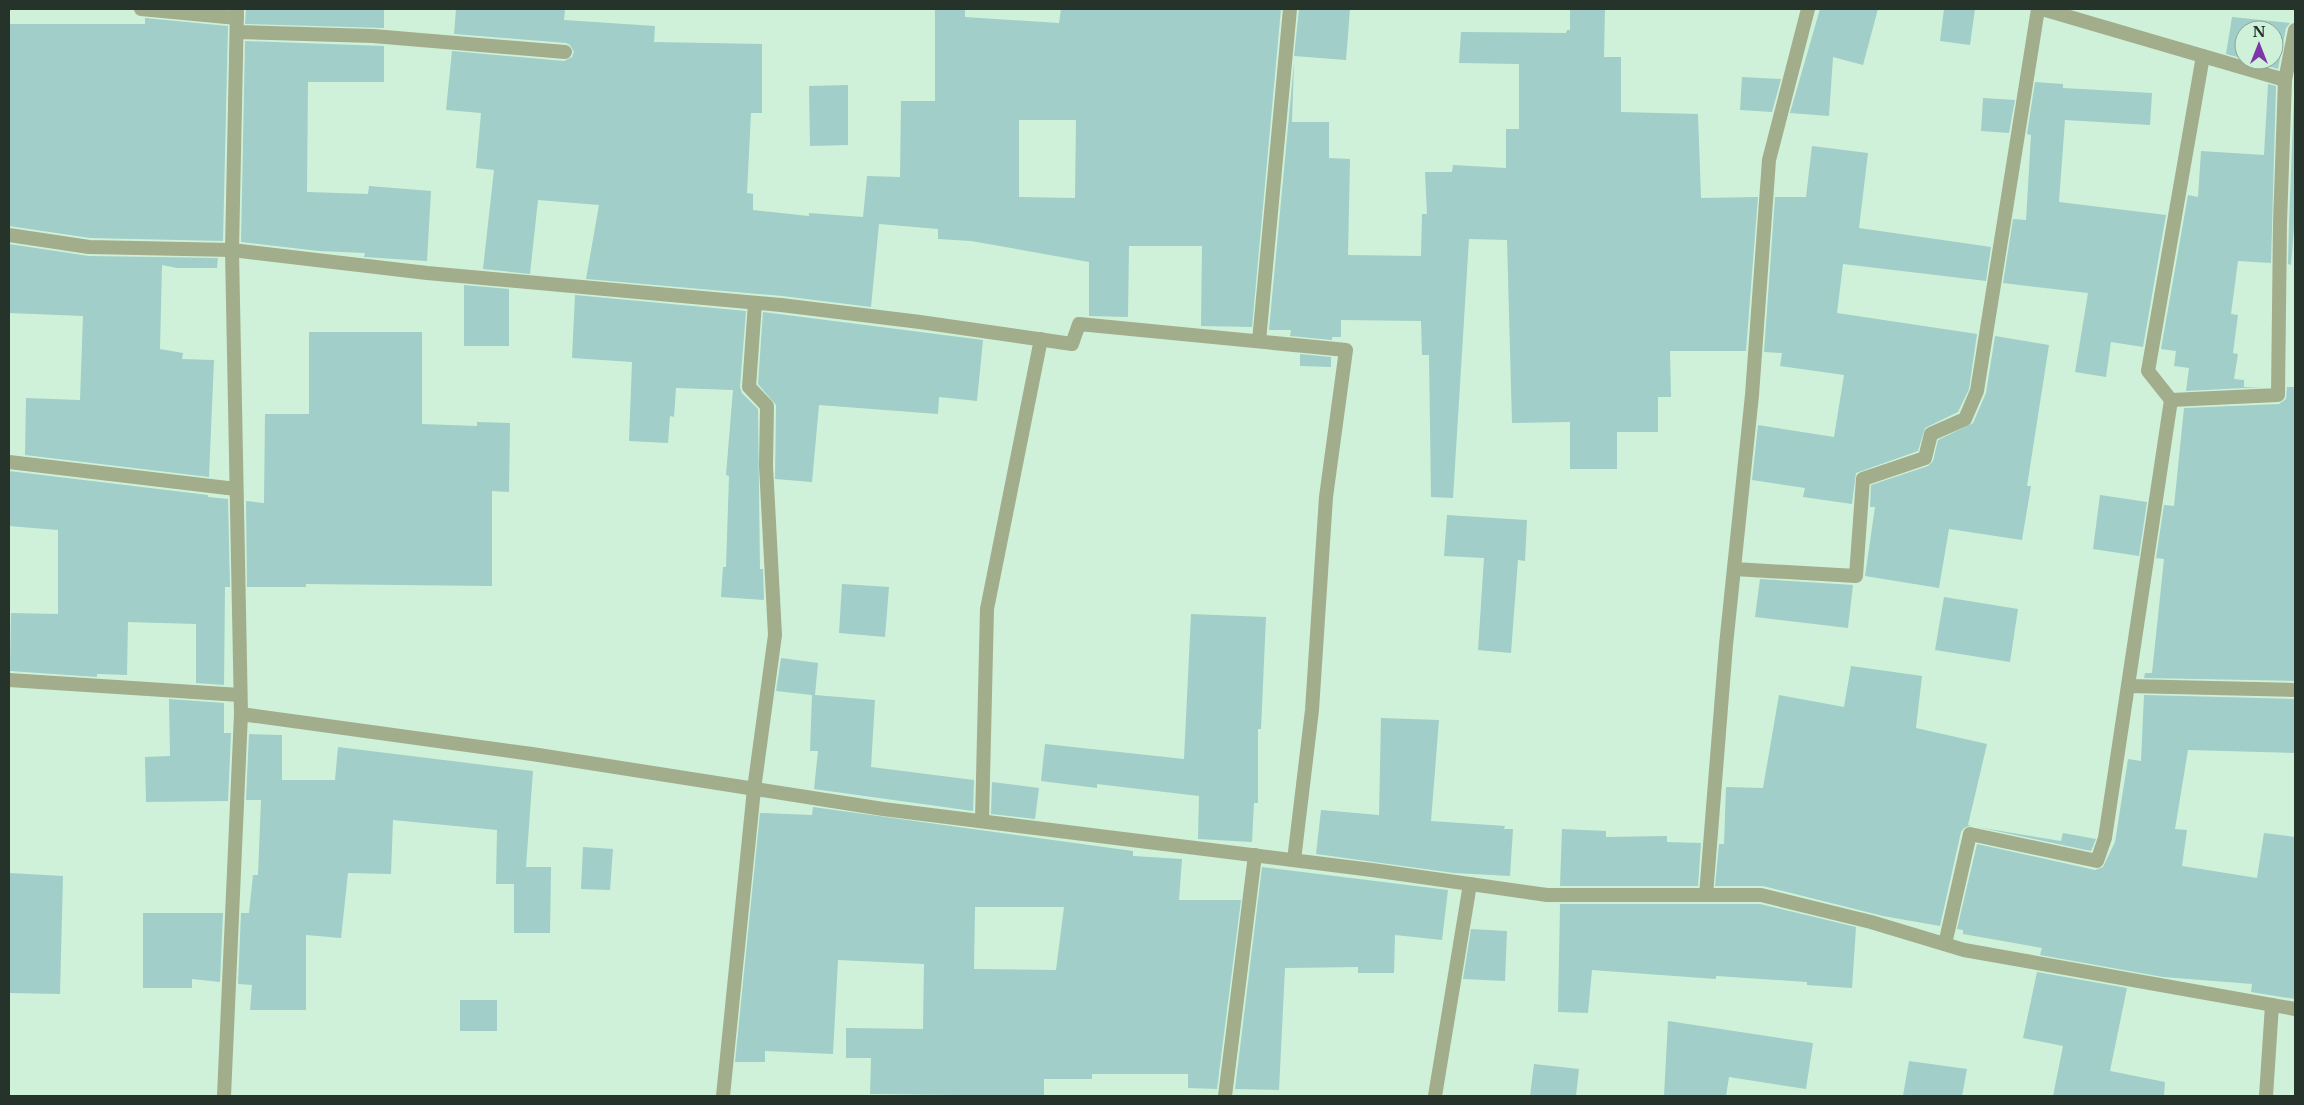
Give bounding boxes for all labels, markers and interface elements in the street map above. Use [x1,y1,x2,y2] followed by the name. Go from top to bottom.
[2234,20,2284,70] north arrow
[2252,23,2266,41] text: N

